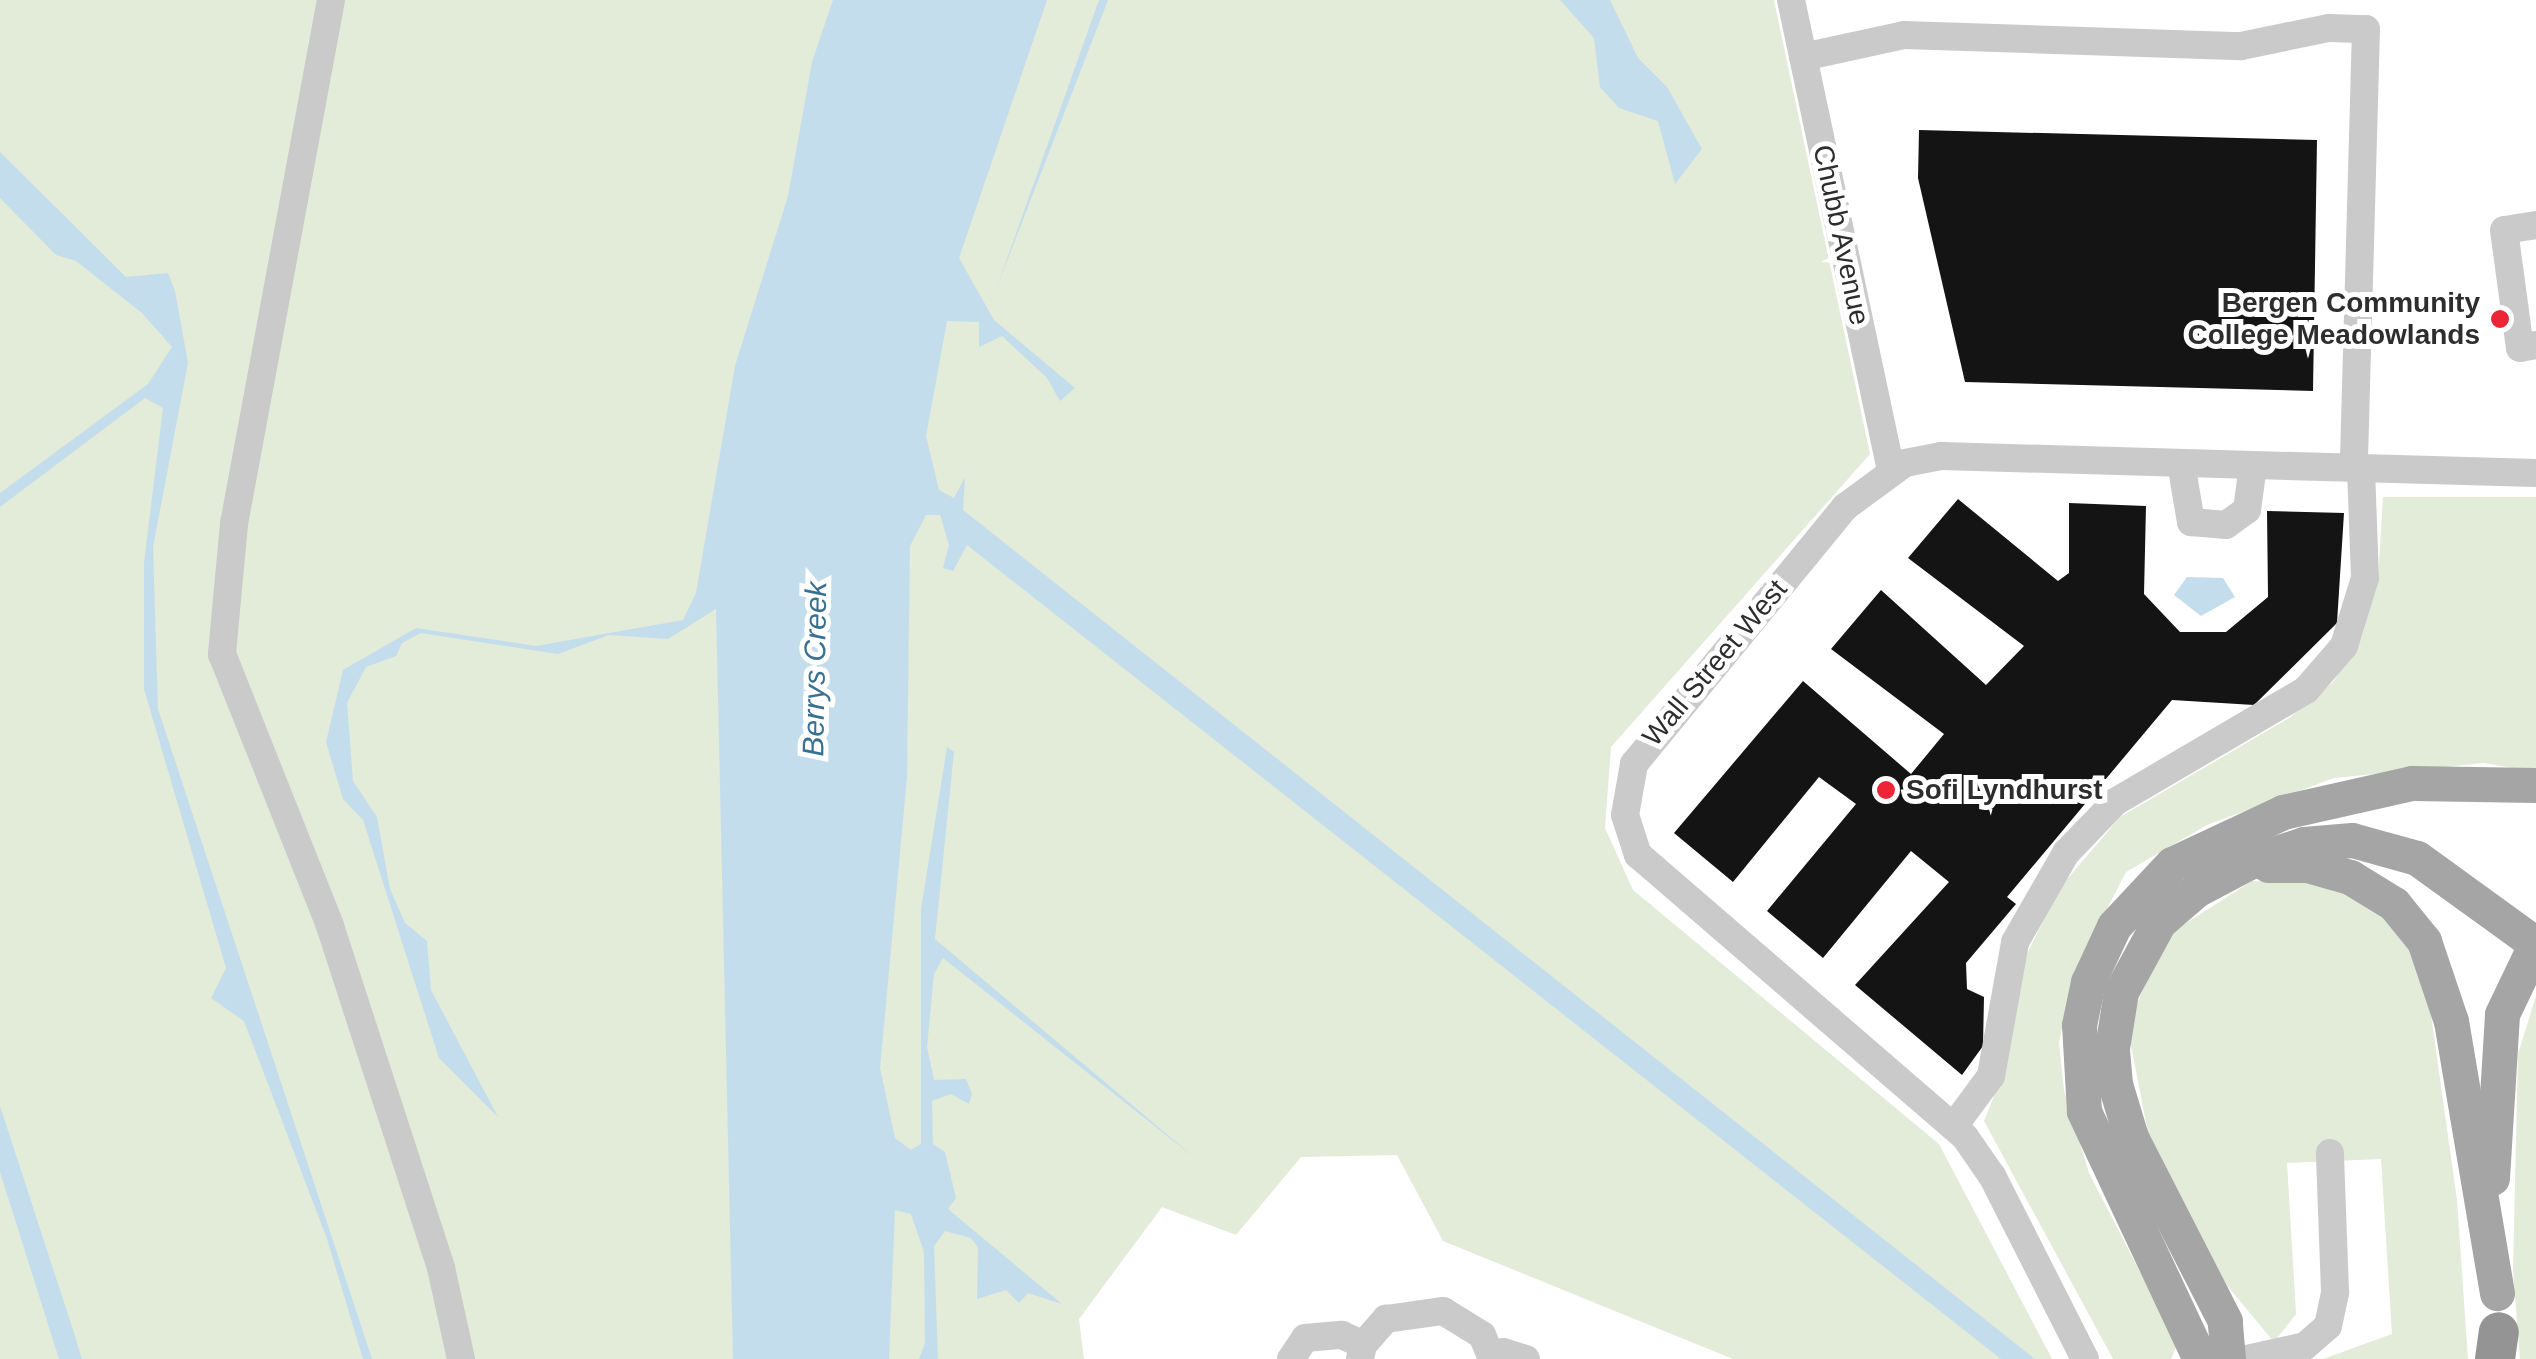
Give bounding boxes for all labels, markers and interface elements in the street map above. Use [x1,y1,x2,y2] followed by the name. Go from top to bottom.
[1805,141,1877,329] street label: Chubb Avenue
[2188,286,2480,352] place label: Bergen Community College Meadowlands
[2489,308,2511,330] marker: Bergen Community College Meadowlands
[1636,573,1794,753] street label: Wall Street West
[795,581,835,757] water label: Berrys Creek
[1906,773,2103,807] place label: Sofi Lyndhurst
[1875,779,1897,801] marker: Sofi Lyndhurst

